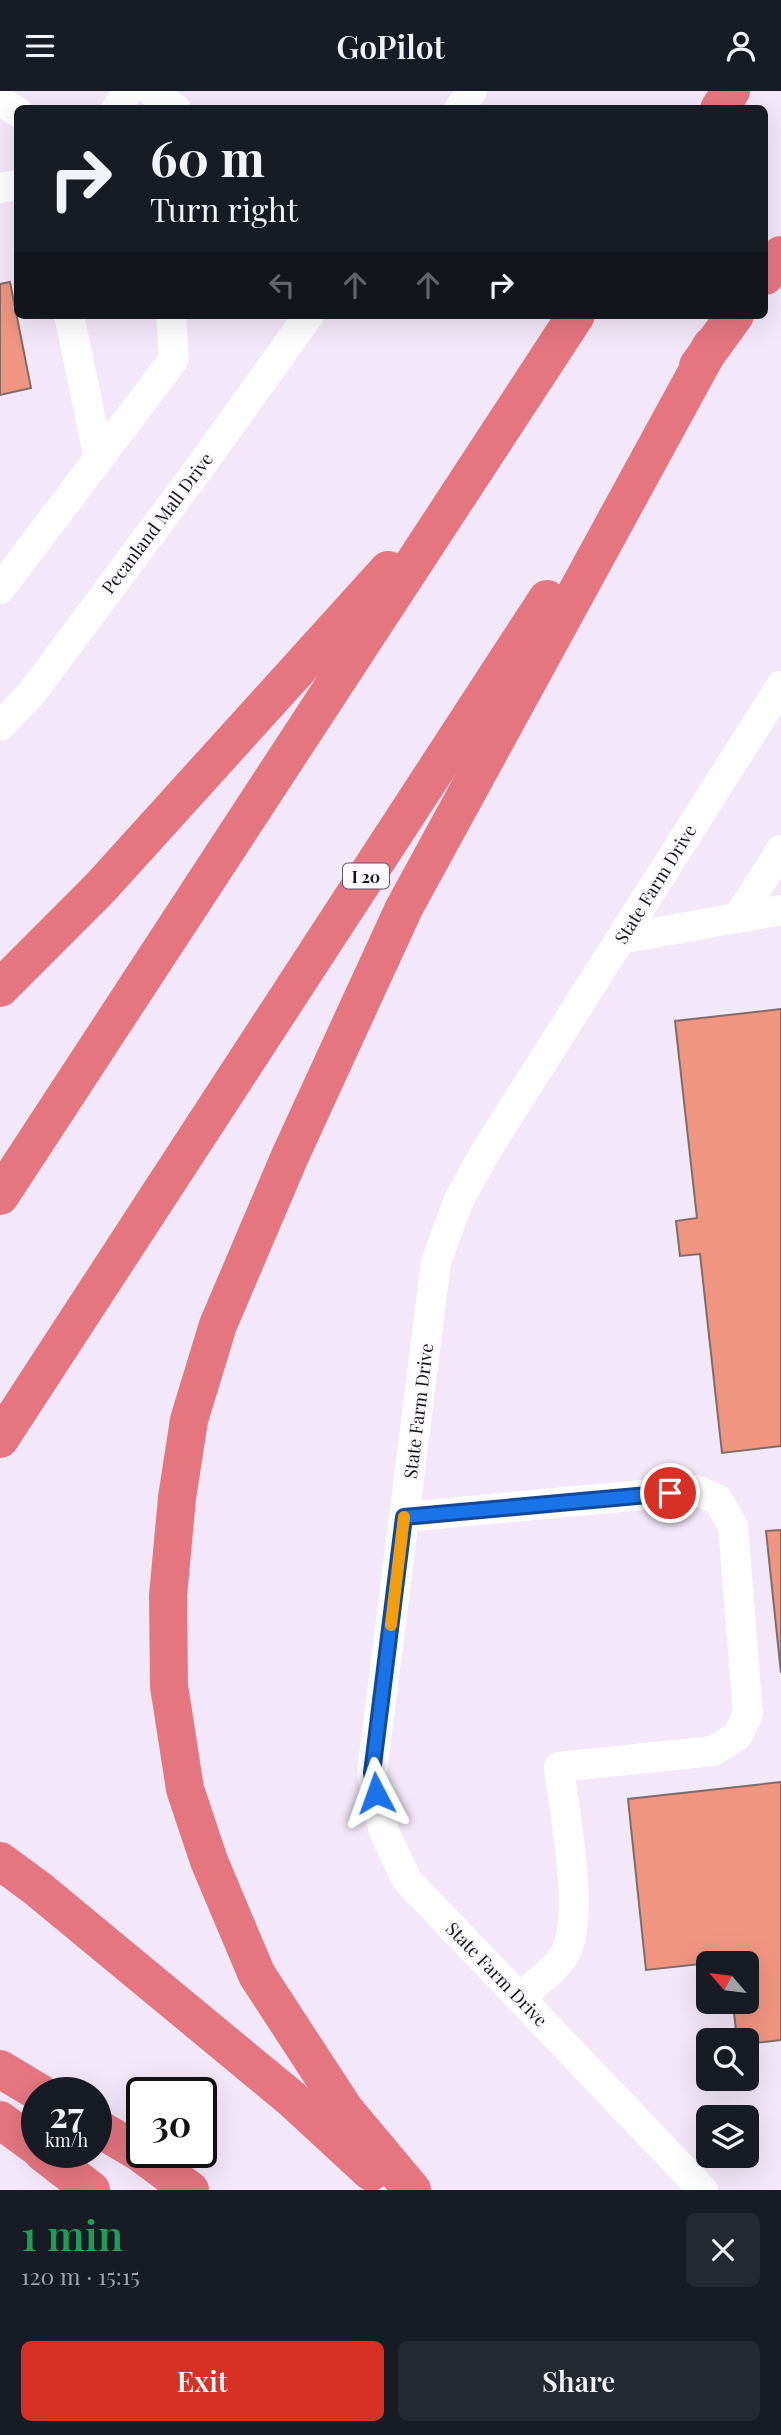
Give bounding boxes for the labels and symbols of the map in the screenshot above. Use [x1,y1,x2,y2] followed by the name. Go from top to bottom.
[96,447,218,599] street label: Pecanland Mall Drive
[609,820,701,948] street label: State Farm Drive
[343,863,389,889] road number: I 20
[398,1342,438,1480] street label: State Farm Drive
[640,1463,700,1523] pin
[339,1756,413,1830] position arrow
[441,1917,553,2031] street label: State Farm Drive
[696,1951,760,2014] north arrow
[126,2077,217,2168] speed limit sign: 30

